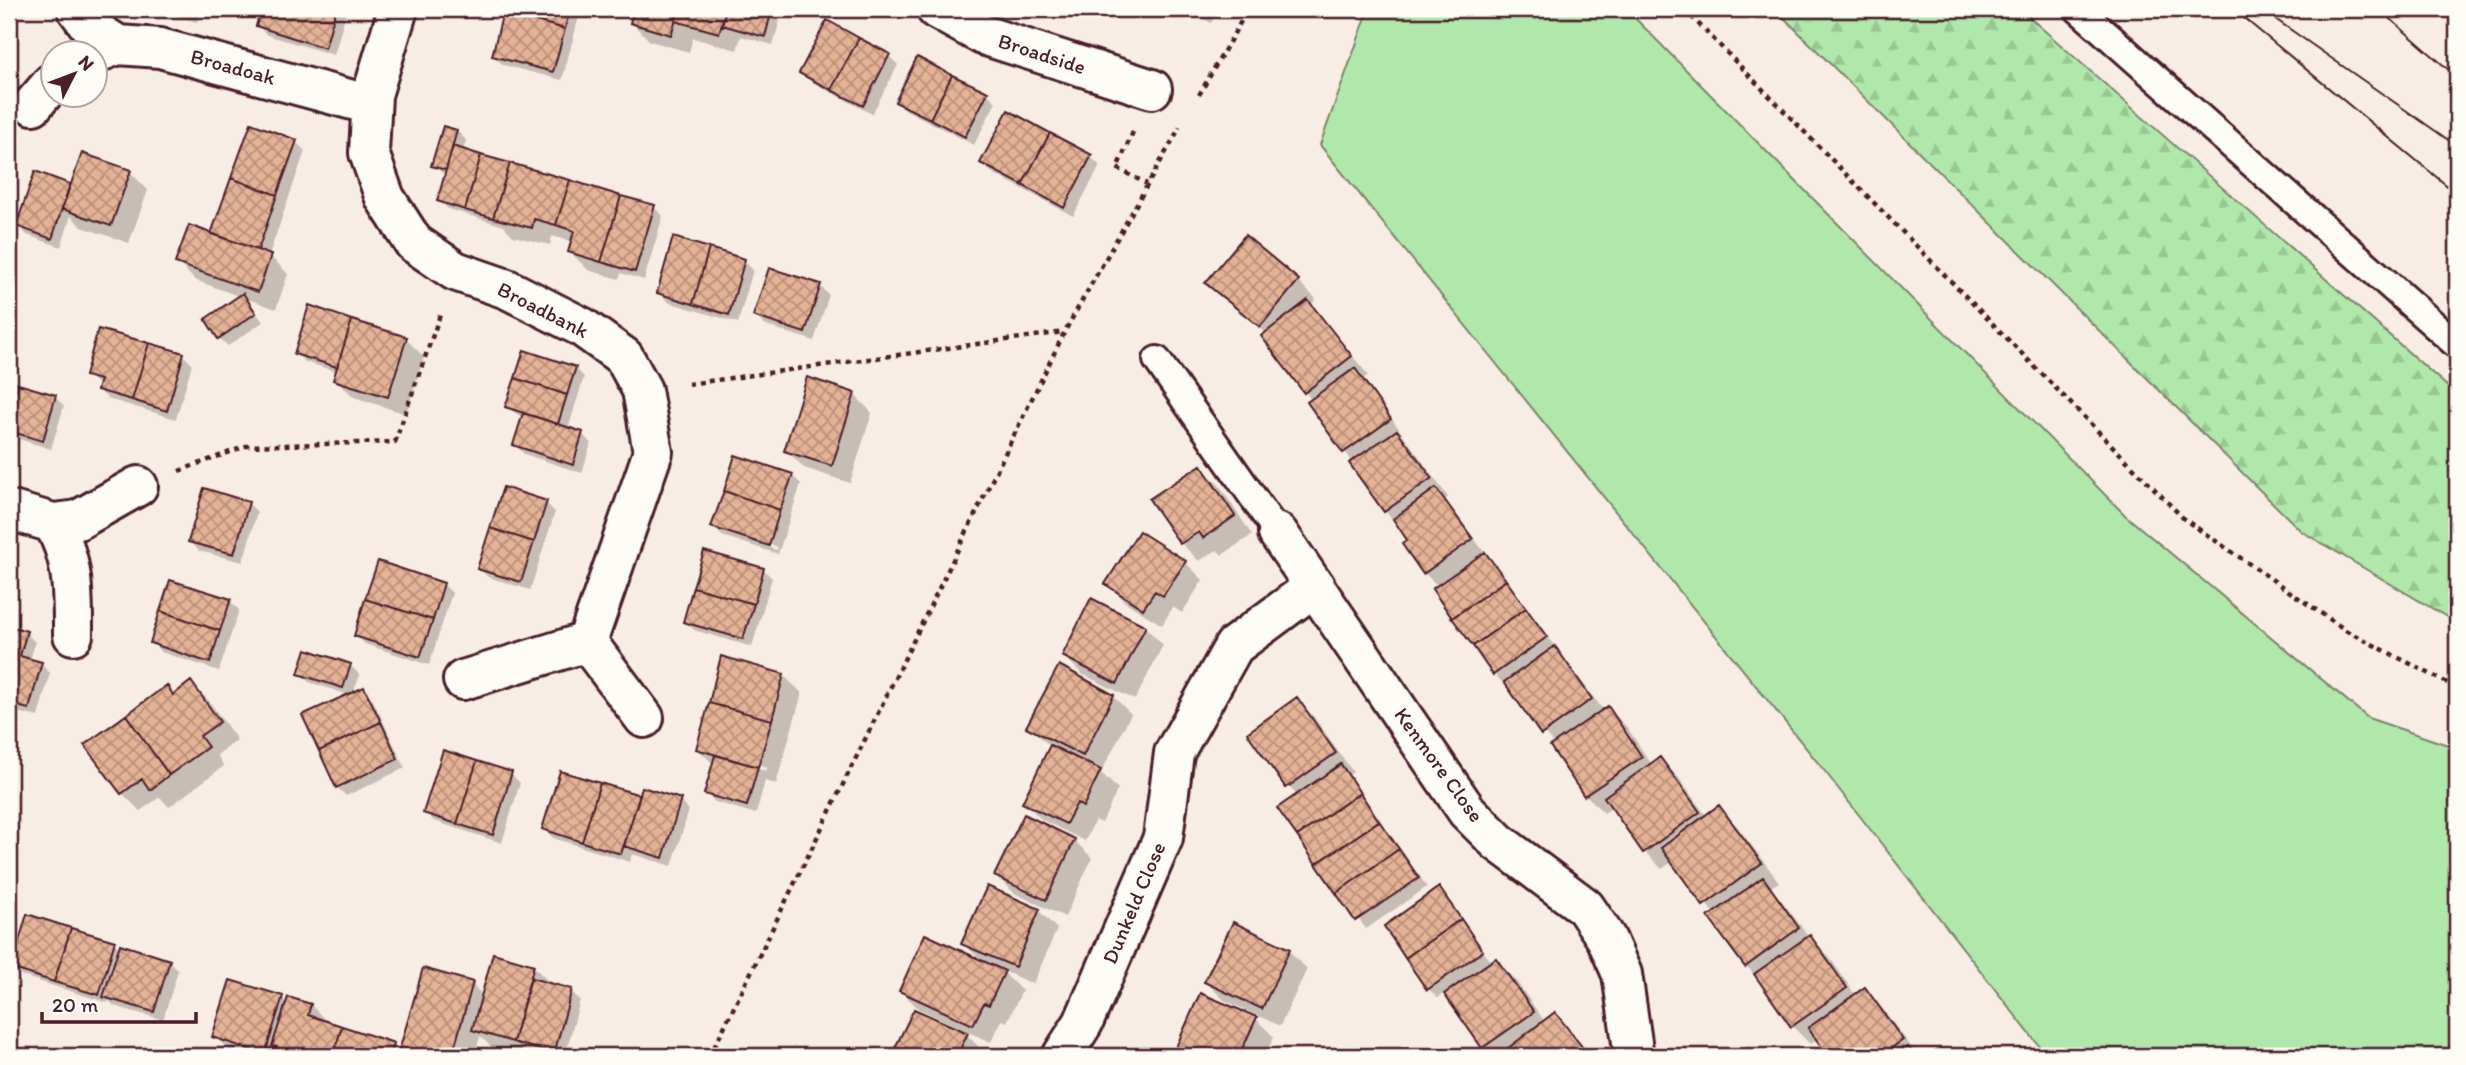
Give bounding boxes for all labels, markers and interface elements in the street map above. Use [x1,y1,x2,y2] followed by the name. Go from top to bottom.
[995,28,1089,79] street label: Broadside
[38,38,108,108] north arrow
[188,43,278,90] street label: Broadoak
[73,50,99,75] text: N
[494,276,593,343] street label: Broadbank
[1389,703,1489,827] street label: Kenmore Close
[1097,838,1170,967] street label: Dunkeld Close
[42,981,196,1025] scale bar
[52,992,99,1017] text: 20 m

